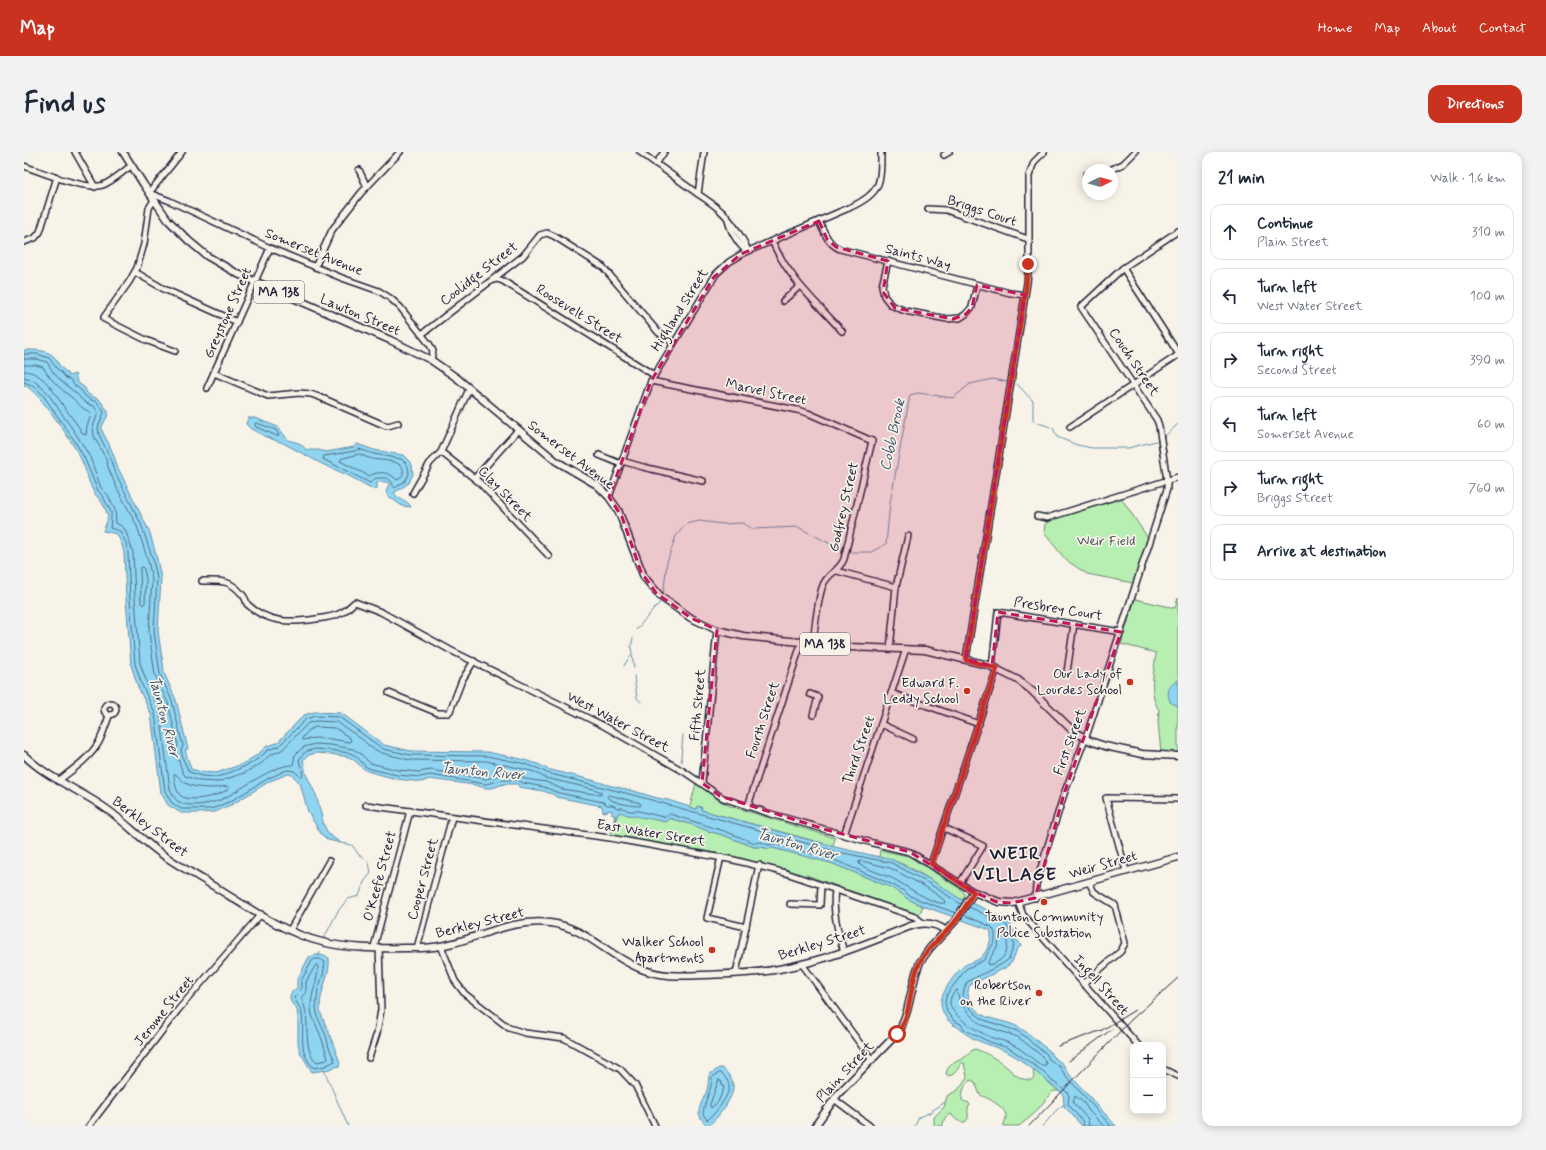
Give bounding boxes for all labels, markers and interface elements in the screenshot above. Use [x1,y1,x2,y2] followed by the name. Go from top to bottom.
[20,16,55,41] text: Map
[1318,19,1352,37] text: Home
[1374,19,1400,37] text: Map
[1422,19,1457,37] text: About
[1479,19,1526,37] text: Contact
[1428,85,1522,123] button: Directions
[24,86,105,123] text: Find us
[1082,164,1118,200] north arrow
[1218,167,1265,189] text: 21 min
[1430,170,1506,187] text: Walk · 1.6 km
[945,191,1019,232] street label: Briggs Court
[1257,214,1313,234] text: Continue
[1219,221,1241,243] icon: ahead
[262,224,366,280] street label: Somerset Avenue
[1472,224,1505,241] text: 310 m
[1257,234,1329,251] text: Plain Street
[436,238,523,312] street label: Coolidge Street
[883,240,953,274] street label: Saints Way
[1019,255,1037,273] route end
[200,265,256,361] street label: Greystone Street
[647,265,715,356] street label: Highland Street
[1257,278,1317,298] text: Turn left
[533,280,626,348] street label: Roosevelt Street
[254,281,304,303] road number: MA 138
[1219,285,1241,307] icon: left
[1470,288,1505,305] text: 100 m
[317,290,403,340] street label: Lawton Street
[1257,298,1363,315] text: West Water Street
[1105,324,1164,400] street label: Couch Street
[1257,342,1324,362] text: Turn right
[1219,349,1241,371] icon: right
[1470,352,1505,369] text: 390 m
[1257,362,1337,379] text: Second Street
[724,375,808,409] street label: Marvel Street
[876,396,911,473] water label: Cobb Brook
[1257,406,1317,426] text: Turn left
[1219,413,1241,435] icon: left
[524,416,618,494] street label: Somerset Avenue
[1477,416,1505,433] text: 60 m
[1257,426,1354,443] text: Somerset Avenue
[825,460,863,554] street label: Godfrey Street
[474,462,537,526] street label: Clay Street
[1257,470,1324,490] text: Turn right
[1219,477,1241,499] icon: right
[1468,480,1505,497] text: 760 m
[1257,490,1333,507] text: Briggs Street
[1077,532,1135,550] park label: Weir Field
[1219,541,1241,563] icon: arrive
[1257,542,1386,562] text: Arrive at destination
[1012,593,1104,625] street label: Presbrey Court
[800,633,850,655] road number: MA 138
[1037,665,1122,699] place label: Our Lady of Lourdes School
[686,667,710,742] street label: Fifth Street
[144,674,185,761] water label: Taunton River
[883,674,959,708] place label: Edward F. Leddy School
[1125,677,1135,687] marker: Our Lady of Lourdes School
[742,678,784,761] street label: Fourth Street
[962,686,972,696] marker: Edward F. Leddy School
[564,687,673,757] street label: West Water Street
[1050,705,1091,778] street label: First Street
[839,713,879,787] street label: Third Street
[440,758,526,786] water label: Taunton River
[108,793,192,862] street label: Berkley Street
[595,816,707,851] street label: East Water Street
[754,824,841,867] water label: Taunton River
[359,828,401,923] street label: O'Keefe Street
[403,835,443,922] street label: Cooper Street
[973,842,1057,887] district label: WEIR VILLAGE
[1067,847,1139,883] street label: Weir Street
[1039,897,1049,907] marker: Taunton Community Police Substation
[434,903,526,943] street label: Berkley Street
[985,908,1103,942] place label: Taunton Community Police Substation
[776,921,868,965] street label: Berkley Street
[622,933,704,968] place label: Walker School Apartments
[707,945,717,955] marker: Walker School Apartments
[1068,951,1133,1020] street label: Ingell Street
[130,972,198,1050] street label: Jerome Street
[960,976,1031,1010] place label: Robertson on the River
[1034,988,1044,998] marker: Robertson on the River
[888,1025,906,1043] route start
[812,1037,878,1106] street label: Plain Street
[1130,1042,1166,1114] map controls
[1130,1042,1166,1078] button: +
[1130,1078,1166,1114] button: −

